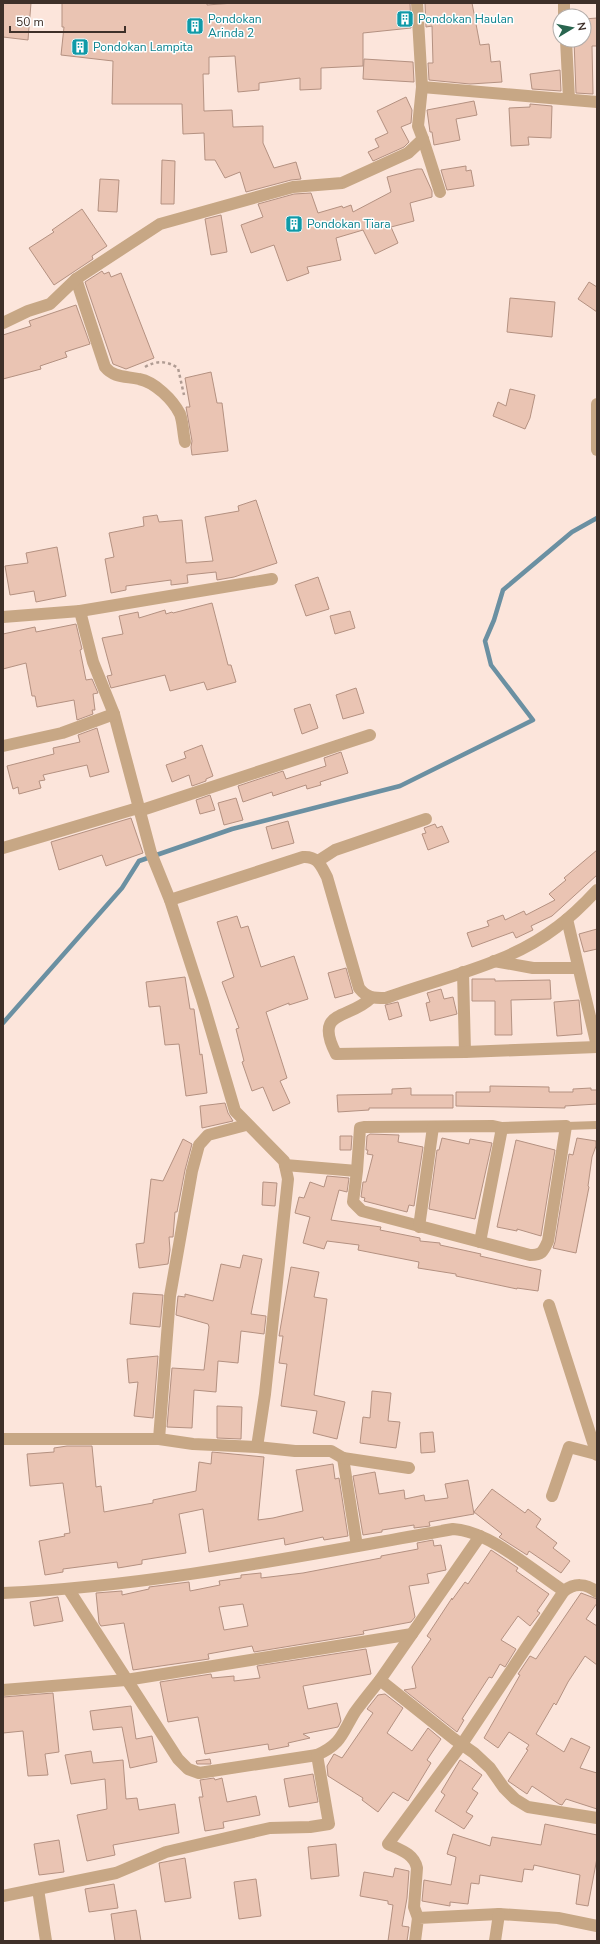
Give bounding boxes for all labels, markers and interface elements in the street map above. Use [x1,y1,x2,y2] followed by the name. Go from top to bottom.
[10,8,125,34] scale bar
[552,8,592,48] north arrow
[395,9,415,29] building icon: Pondokan Haulan
[208,11,262,41] place label: Pondokan Arinda 2
[418,11,514,27] place label: Pondokan Haulan
[16,14,44,30] text: 50 m
[185,16,205,36] building icon: Pondokan Arinda 2
[573,21,589,32] text: N
[70,37,90,57] building icon: Pondokan Lampita
[93,39,193,55] place label: Pondokan Lampita
[284,214,304,234] building icon: Pondokan Tiara
[307,216,391,232] place label: Pondokan Tiara

